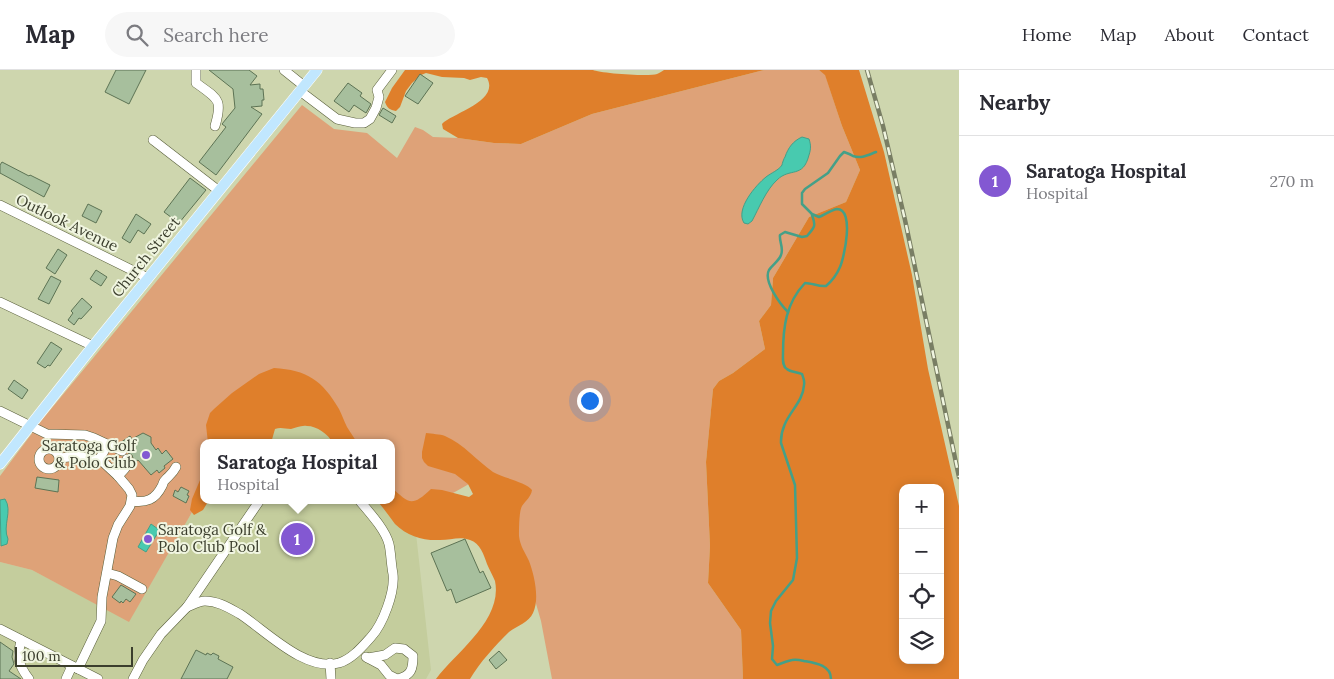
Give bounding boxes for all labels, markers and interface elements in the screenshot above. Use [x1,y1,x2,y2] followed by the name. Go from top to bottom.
[105,12,455,57] search box
[25,19,75,50] text: Map
[123,21,151,49] icon: search
[163,23,269,47] text: Search here
[1022,23,1072,46] text: Home
[1100,23,1136,46] text: Map
[1164,23,1214,46] text: About
[1242,23,1309,46] text: Contact
[979,89,1050,116] text: Nearby
[1026,159,1186,183] text: Saratoga Hospital
[992,171,998,191] text: 1
[1270,171,1314,191] text: 270 m
[1026,183,1088,203] text: Hospital
[13,190,121,255] street label: Outlook Avenue
[107,212,184,301] street label: Church Street
[577,388,603,414] your location
[42,436,137,472] place label: Saratoga Golf & Polo Club
[200,439,395,504] popup
[140,449,152,461] marker: Saratoga Golf & Polo Club
[217,450,378,474] text: Saratoga Hospital
[217,474,279,494] text: Hospital
[899,484,944,664] map controls
[899,484,944,529] button: +
[158,520,267,556] place label: Saratoga Golf & Polo Club Pool
[281,520,313,558] pin: 1
[899,529,944,574] button: −
[142,533,154,545] marker: Saratoga Golf & Polo Club Pool
[899,574,944,619] button: locate
[899,619,944,664] button: layers
[15,644,132,667] scale bar
[22,647,61,665] text: 100 m

